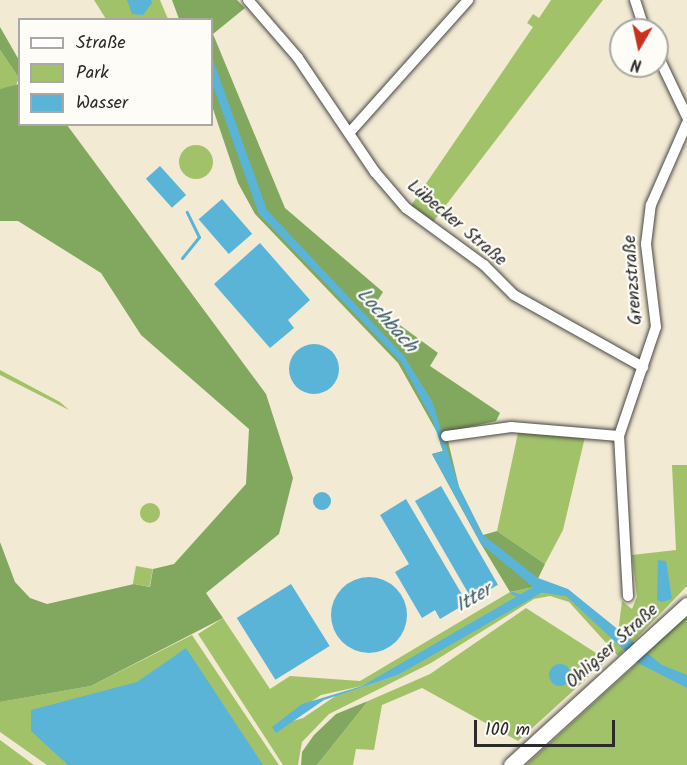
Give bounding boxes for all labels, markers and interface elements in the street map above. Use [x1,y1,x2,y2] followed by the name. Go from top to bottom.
[18,18,213,126] legend
[609,18,669,78] north arrow
[76,29,126,58] text: Straße
[629,51,643,77] text: N
[76,59,109,88] text: Park
[76,89,128,118] text: Wasser
[402,176,510,272] street label: Lübecker Straße
[620,234,648,326] street label: Grenzstraße
[351,284,421,358] water label: Lochbach
[452,579,496,619] water label: Itter
[563,600,663,694] street label: Ohligser Straße
[477,708,618,746] scale bar
[485,716,530,745] text: 100 m

